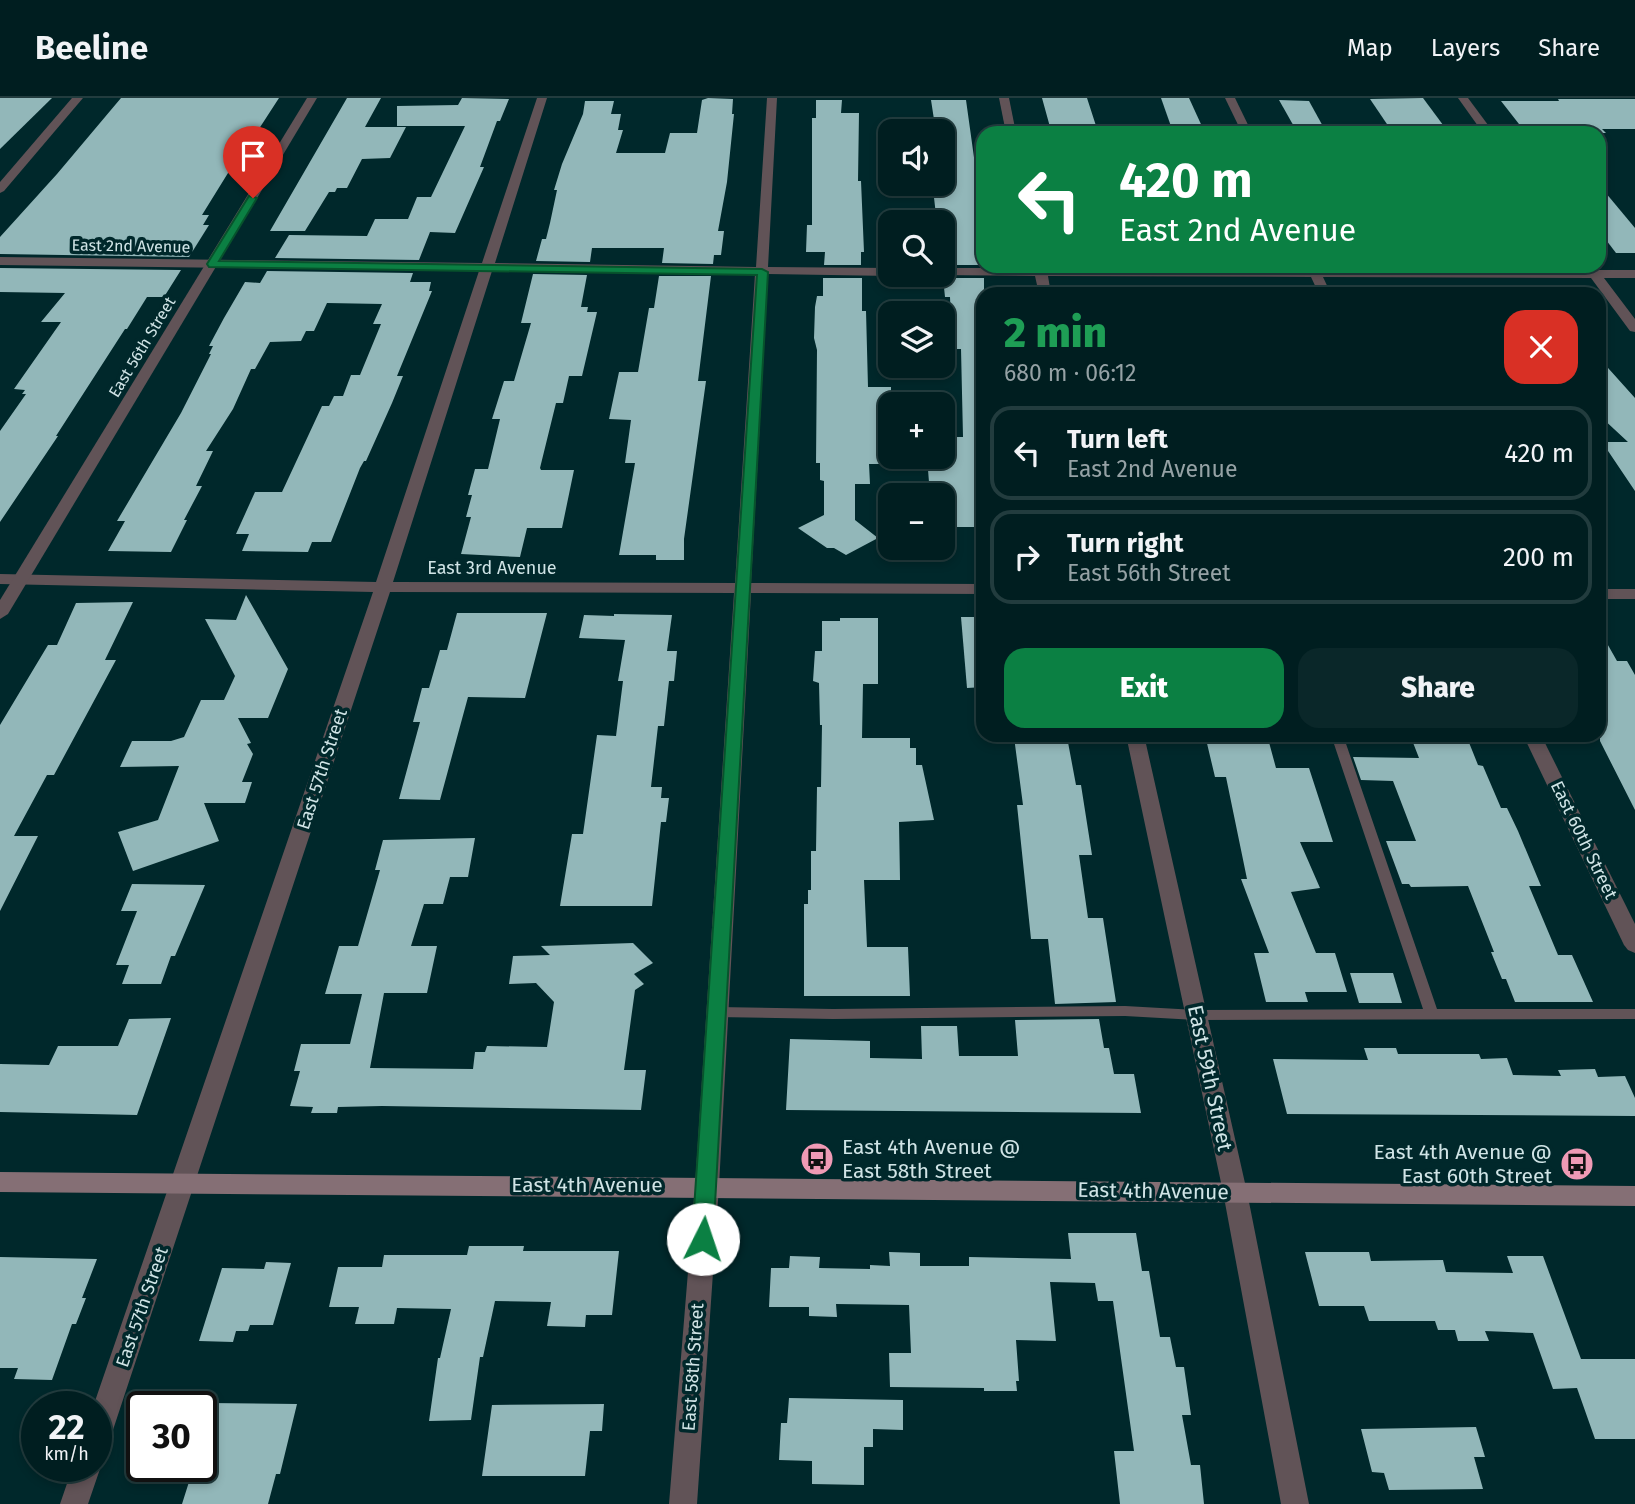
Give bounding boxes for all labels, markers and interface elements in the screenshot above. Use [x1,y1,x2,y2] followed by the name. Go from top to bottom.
[35,28,148,68] text: Beeline
[1347,34,1393,62] text: Map
[1431,34,1500,62] text: Layers
[1538,34,1600,62] text: Share
[878,119,955,560] map controls
[878,119,955,196] button: sound
[223,126,283,198] pin
[234,137,272,175] icon: arrive
[1119,151,1253,210] text: 420 m
[1004,154,1095,245] icon: left
[878,210,955,287] button: search
[1119,211,1356,249] text: East 2nd Avenue
[72,235,190,257] street label: East 2nd Avenue
[105,293,180,401] street label: East 56th Street
[878,301,955,378] button: layers
[1004,308,1107,358] text: 2 min
[1504,310,1578,384] button: close
[1004,359,1136,387] text: 680 m · 06:12
[878,392,955,469] button: +
[1067,424,1168,455] text: Turn left
[1008,434,1046,472] icon: left
[1504,438,1574,469] text: 420 m
[1067,455,1238,483] text: East 2nd Avenue
[878,483,955,560] button: −
[1067,528,1184,559] text: Turn right
[1008,538,1046,576] icon: right
[1503,542,1574,573] text: 200 m
[427,557,557,579] street label: East 3rd Avenue
[1067,559,1231,587] text: East 56th Street
[1004,648,1284,728] button: Exit
[1298,648,1578,728] button: Share
[292,705,352,832] street label: East 57th Street
[1546,777,1622,903] street label: East 60th Street
[1182,1003,1238,1154] street label: East 59th Street
[842,1134,1020,1184] place label: East 4th Avenue @ East 58th Street
[1374,1139,1552,1189] place label: East 4th Avenue @ East 60th Street
[798,1140,836,1178] bus stop icon: East 4th Avenue @ East 58th Street
[1558,1145,1596,1183] bus stop icon: East 4th Avenue @ East 60th Street
[511,1172,663,1198] street label: East 4th Avenue
[1077,1177,1229,1205] street label: East 4th Avenue
[666,1202,740,1276] position arrow
[111,1243,173,1370] street label: East 57th Street
[678,1302,708,1432] street label: East 58th Street
[126,1391,217,1482] speed limit sign: 30
[48,1406,85,1448] text: 22
[44,1443,89,1465] text: km/h

